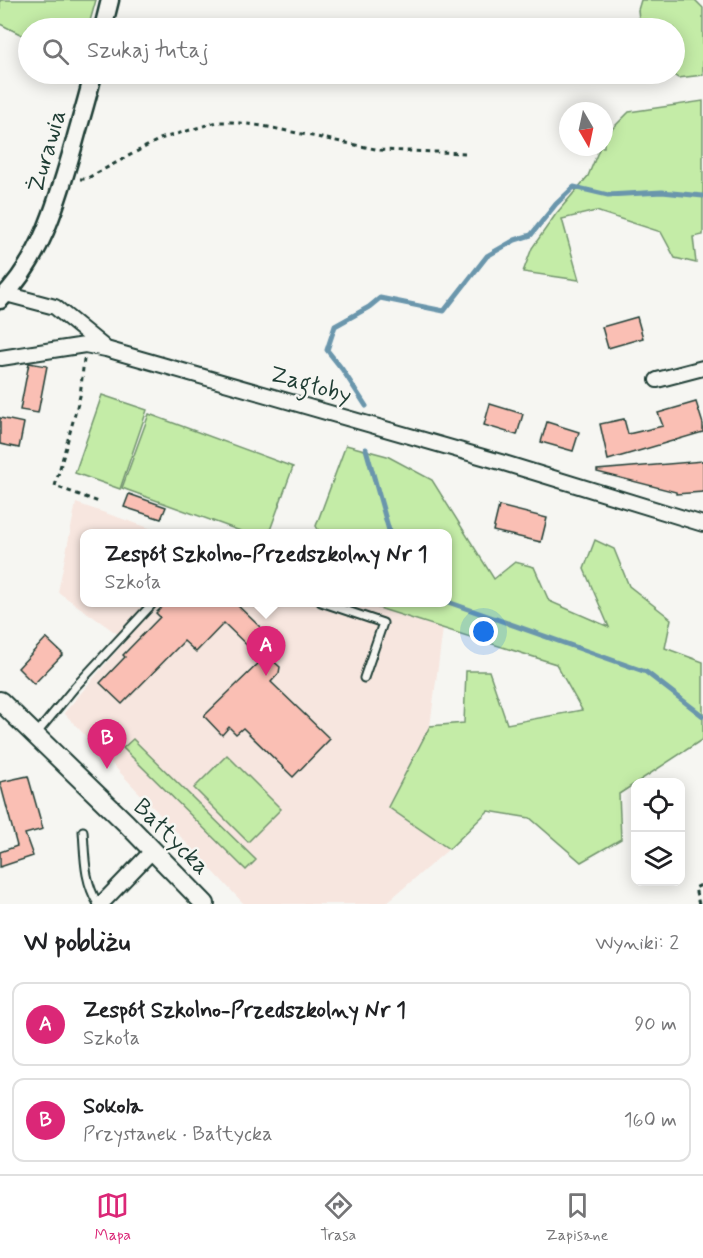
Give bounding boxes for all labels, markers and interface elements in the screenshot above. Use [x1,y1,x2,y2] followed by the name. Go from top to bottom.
[18,18,685,84] search box
[39,35,72,68] icon: search
[87,37,209,65] text: Szukaj tutaj
[559,102,613,156] north arrow
[21,106,74,197] street label: Żurawia
[265,359,355,415] street label: Zagłoby
[80,529,452,607] popup
[104,541,428,569] text: Zespół Szkolno-Przedszkolny Nr 1
[104,569,161,596] text: Szkoła
[469,617,498,646] your location
[246,626,286,676] pin: A
[88,720,126,769] pin: B
[631,778,685,886] map controls
[631,778,685,832] button: locate
[126,792,216,882] street label: Bałtycka
[631,832,685,886] button: layers
[24,926,130,960] text: W pobliżu
[595,930,679,957] text: Wyniki: 2
[83,997,406,1025] text: Zespół Szkolno-Przedszkolny Nr 1
[39,1011,52,1038] text: A
[634,1011,677,1038] text: 90 m
[83,1025,140,1052] text: Szkoła
[83,1093,143,1121] text: Sokola
[39,1107,52,1134] text: B
[624,1107,677,1134] text: 160 m
[83,1121,272,1148] text: Przystanek · Bałtycka
[95,1189,131,1246] tab: Mapa
[320,1189,356,1246] tab: Trasa
[546,1189,608,1246] tab: Zapisane

